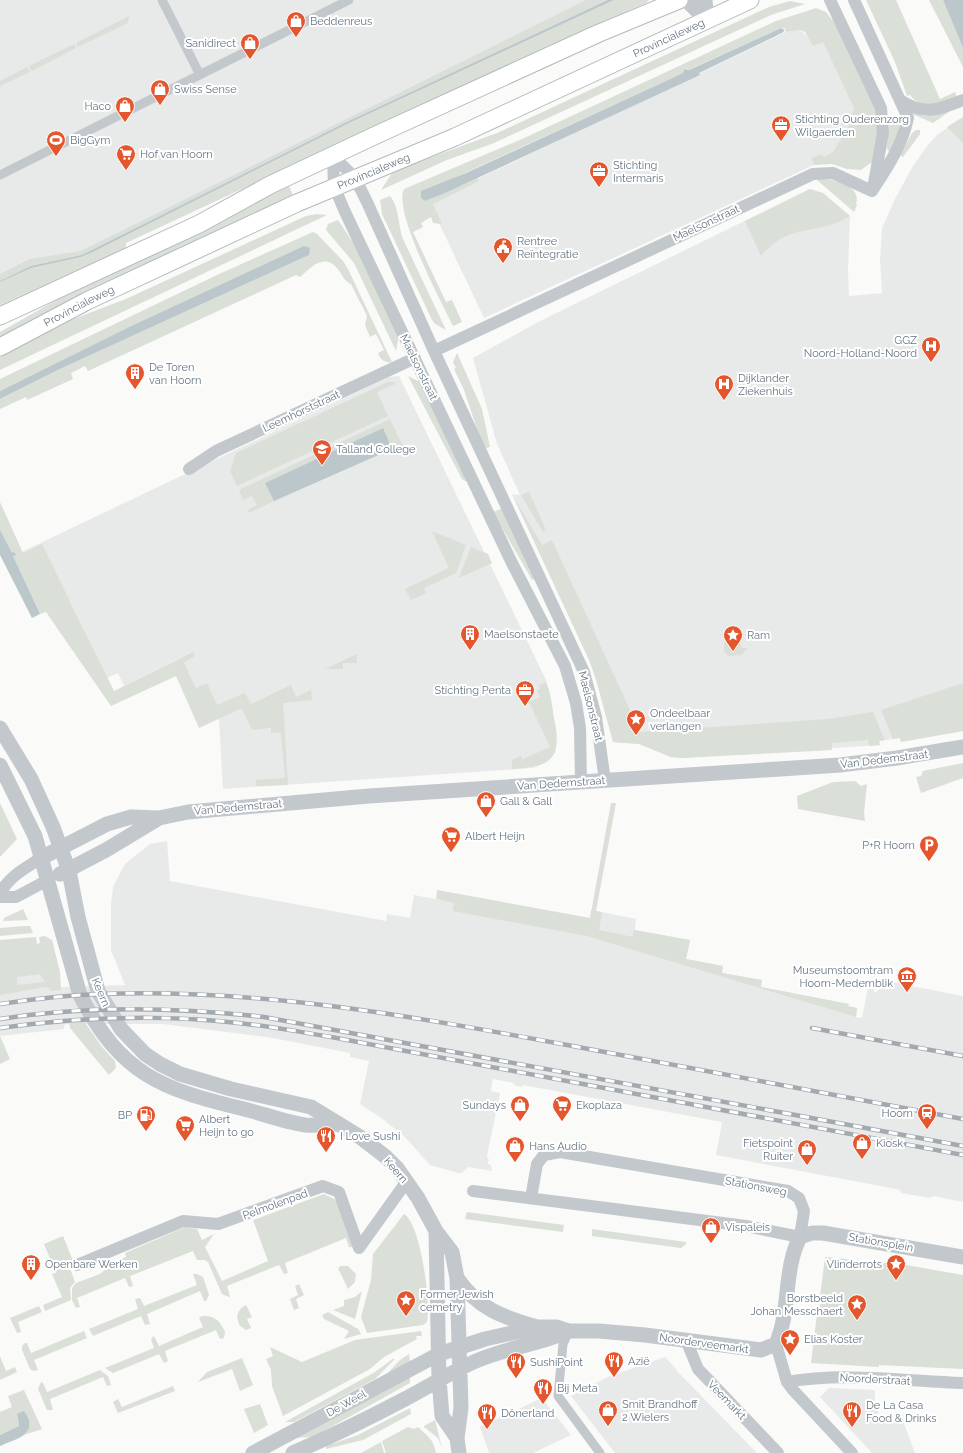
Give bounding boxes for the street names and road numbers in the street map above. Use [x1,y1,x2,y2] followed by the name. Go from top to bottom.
[631,16,707,60] street label: Provincialeweg
[335,151,412,192] street label: Provincialeweg
[671,202,742,245] street label: Maelsonstraat
[42,283,116,330] street label: Provincialeweg
[397,332,440,403] street label: Maelsonstraat
[261,388,342,435] street label: Leemhorststraat
[576,670,606,743] street label: Maelsonstraat
[839,748,929,771] street label: Van Dedemstraat
[517,774,606,793] street label: Van Dedemstraat
[193,797,283,818] street label: Van Dedemstraat
[89,976,113,1009] street label: Keern
[381,1155,410,1186] street label: Keern
[724,1174,788,1199] street label: Stationsweg
[241,1187,310,1222] street label: Pelmolenpad
[847,1230,914,1255] street label: Stationsplein
[658,1331,750,1356] street label: Noorderveemarkt
[839,1371,911,1388] street label: Noorderstraat
[705,1378,749,1423] street label: Veemarkt
[324,1387,368,1420] street label: De Weel

